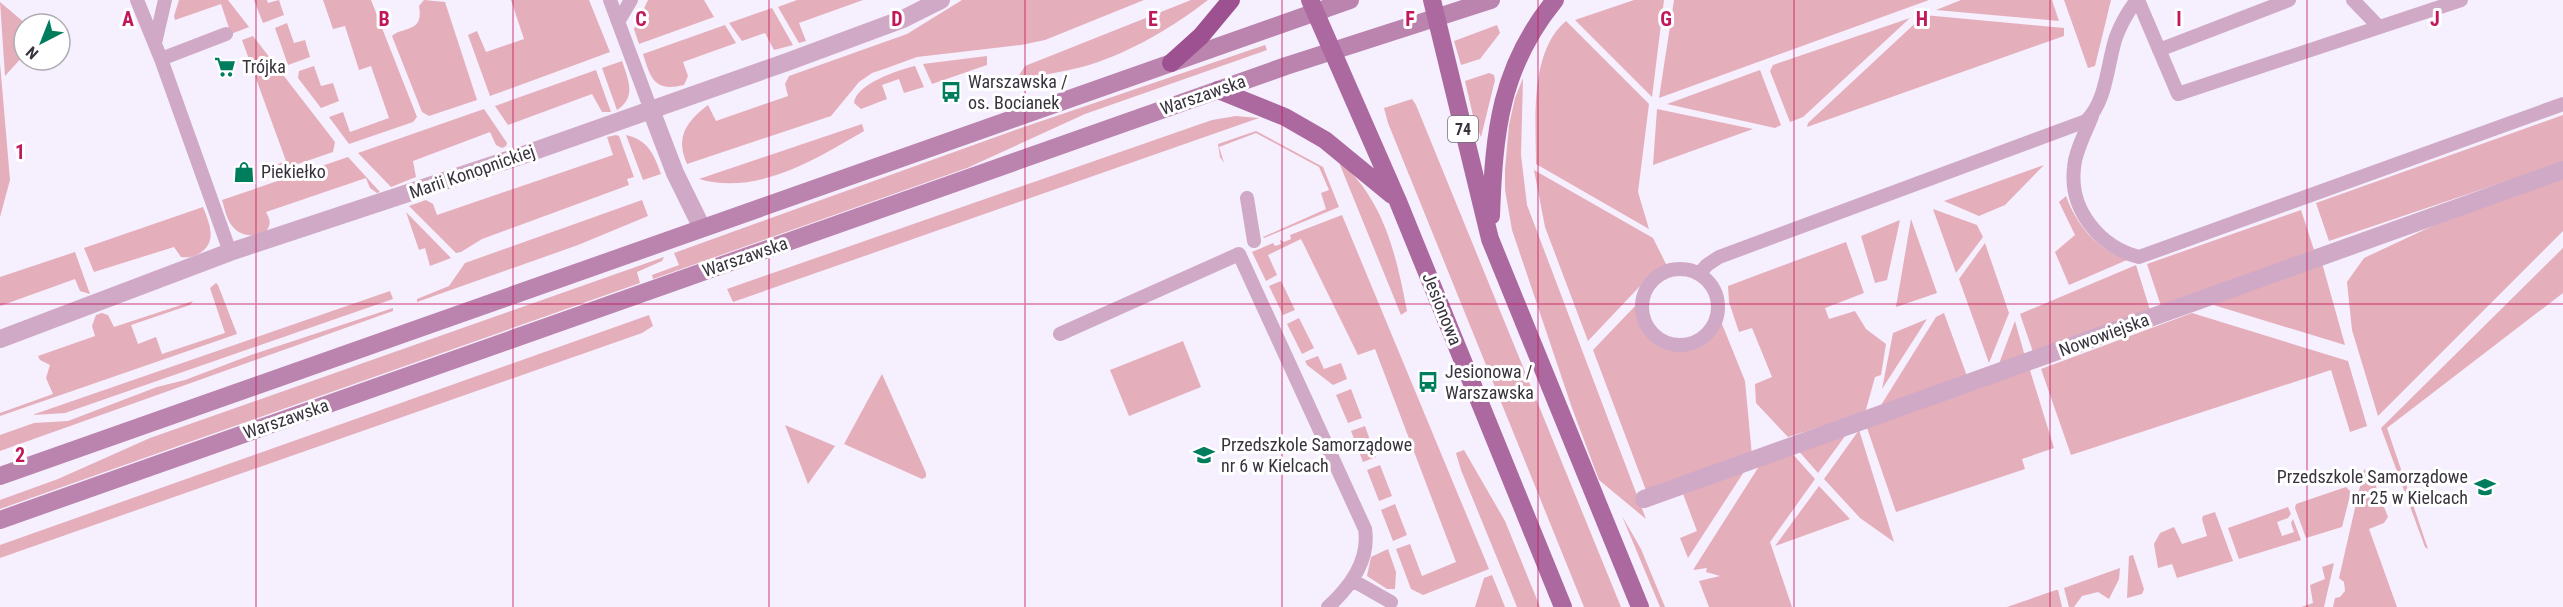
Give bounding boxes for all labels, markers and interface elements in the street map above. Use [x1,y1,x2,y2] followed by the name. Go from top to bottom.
[122,7,134,31] text: A
[378,7,390,31] text: B
[635,7,647,31] text: C
[891,7,903,31] text: D
[1148,7,1158,31] text: E
[1405,7,1415,31] text: F
[1660,7,1672,31] text: G
[1916,7,1928,31] text: H
[2176,7,2182,31] text: I
[2430,7,2440,31] text: J
[12,12,72,72] north arrow
[22,42,42,63] text: N
[213,55,237,79] supermarket icon: Trójka
[242,56,286,77] place label: Trójka
[1157,70,1248,119] street label: Warszawska
[968,71,1068,113] place label: Warszawska / os. Bocianek
[939,80,963,104] bus stop icon: Warszawska / os. Bocianek
[1448,116,1478,142] road number: 74
[15,140,25,164] text: 1
[406,140,537,203] street label: Marii Konopnickiej
[232,160,256,184] shop icon: Piekiełko
[261,161,326,182] place label: Piekiełko
[699,232,790,281] street label: Warszawska
[1418,269,1467,348] street label: Jesionowa
[2056,309,2152,361] street label: Nowowiejska
[1445,361,1534,403] place label: Jesionowa / Warszawska
[1416,370,1440,394] bus stop icon: Jesionowa / Warszawska
[240,394,331,443] street label: Warszawska
[1221,434,1412,476] place label: Przedszkole Samorządowe nr 6 w Kielcach
[15,443,25,467] text: 2
[1192,443,1216,467] school or university icon: Przedszkole Samorządowe nr 6 w Kielcach
[2277,466,2468,508] place label: Przedszkole Samorządowe nr 25 w Kielcach
[2473,475,2497,499] school or university icon: Przedszkole Samorządowe nr 25 w Kielcach

